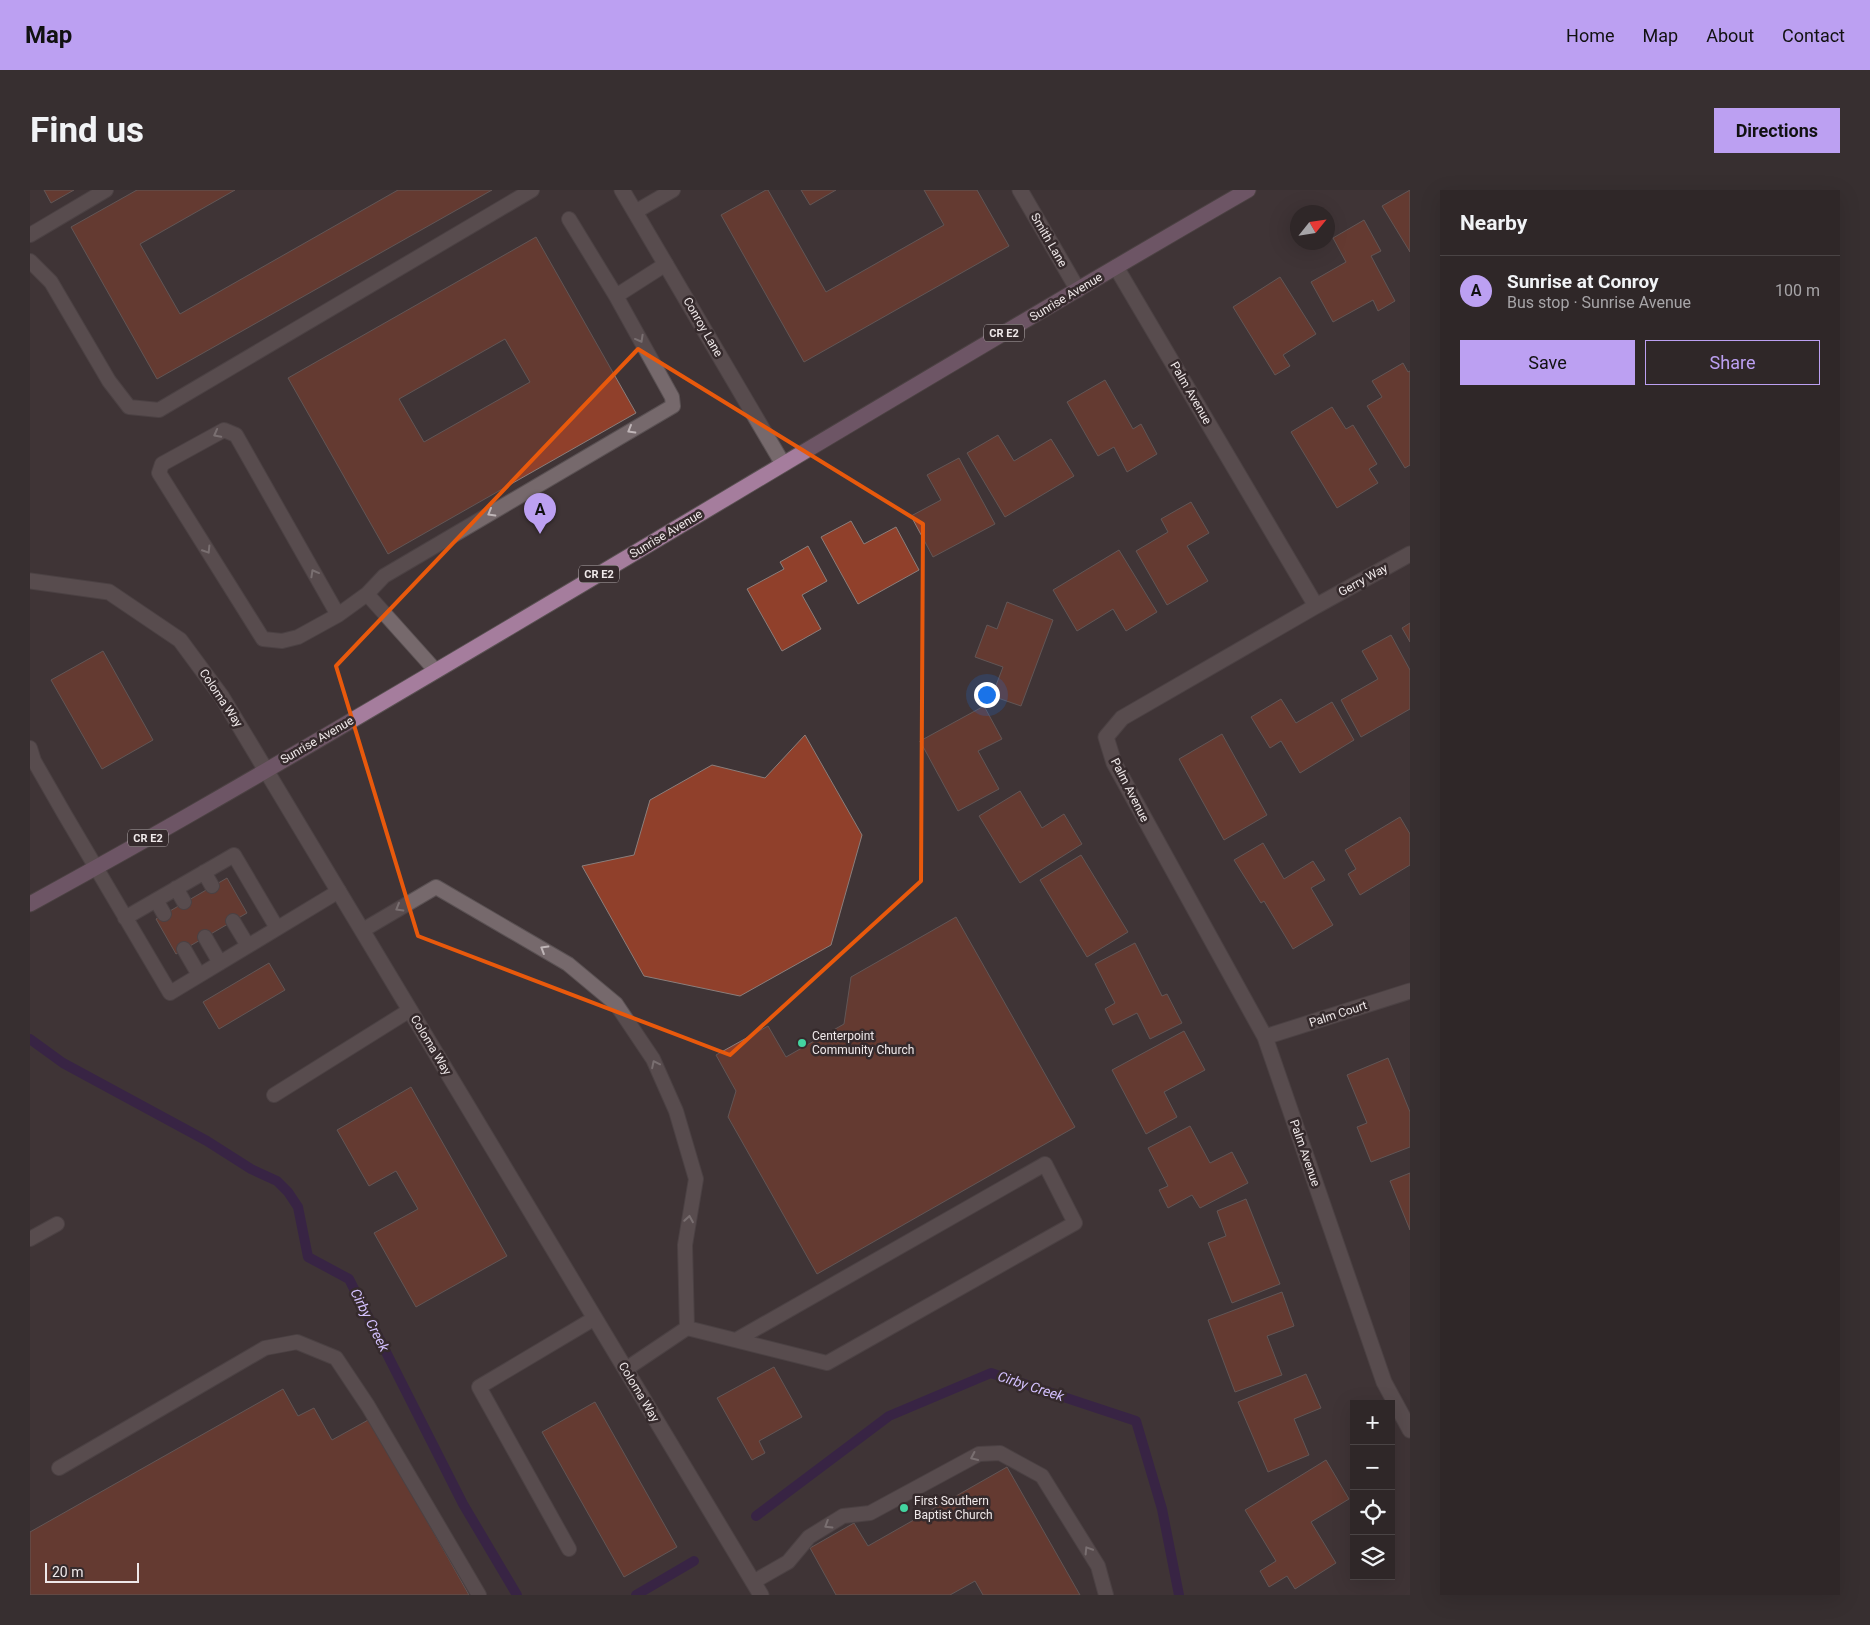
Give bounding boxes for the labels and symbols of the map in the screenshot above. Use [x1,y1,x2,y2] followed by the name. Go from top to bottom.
[1290,205,1335,250] north arrow
[1028,210,1070,270] street label: Smith Lane
[1027,270,1105,324] street label: Sunrise Avenue
[680,295,726,359] street label: Conroy Lane
[984,324,1024,342] road number: CR E2
[633,333,643,342] one-way arrow
[1168,359,1214,427] street label: Palm Avenue
[627,424,636,434] one-way arrow
[213,428,222,438] one-way arrow
[524,493,556,534] pin: A
[487,506,496,516] one-way arrow
[627,507,705,561] street label: Sunrise Avenue
[201,544,211,553] one-way arrow
[1336,561,1390,599] street label: Gerry Way
[579,566,619,582] road number: CR E2
[310,569,320,578] one-way arrow
[196,666,246,730] street label: Coloma Way
[974,682,1000,708] your location
[278,713,356,767] street label: Sunrise Avenue
[1108,756,1152,824] street label: Palm Avenue
[128,830,168,846] road number: CR E2
[396,902,405,912] one-way arrow
[540,946,549,956] one-way arrow
[1307,998,1369,1030] street label: Palm Court
[408,1013,454,1078] street label: Coloma Way
[812,1029,914,1057] place label: Centerpoint Community Church
[796,1037,808,1049] marker: Centerpoint Community Church
[651,1060,661,1069] one-way arrow
[1287,1118,1323,1188] street label: Palm Avenue
[684,1214,694,1223] one-way arrow
[347,1286,393,1355] water label: Cirby Creek
[616,1360,662,1425] street label: Coloma Way
[996,1368,1067,1405] water label: Cirby Creek
[970,1451,979,1462] one-way arrow
[914,1494,993,1522] place label: First Southern Baptist Church
[898,1502,910,1514] marker: First Southern Baptist Church
[825,1519,834,1529] one-way arrow
[1085,1546,1095,1555] one-way arrow
[45,1560,139,1583] scale bar

